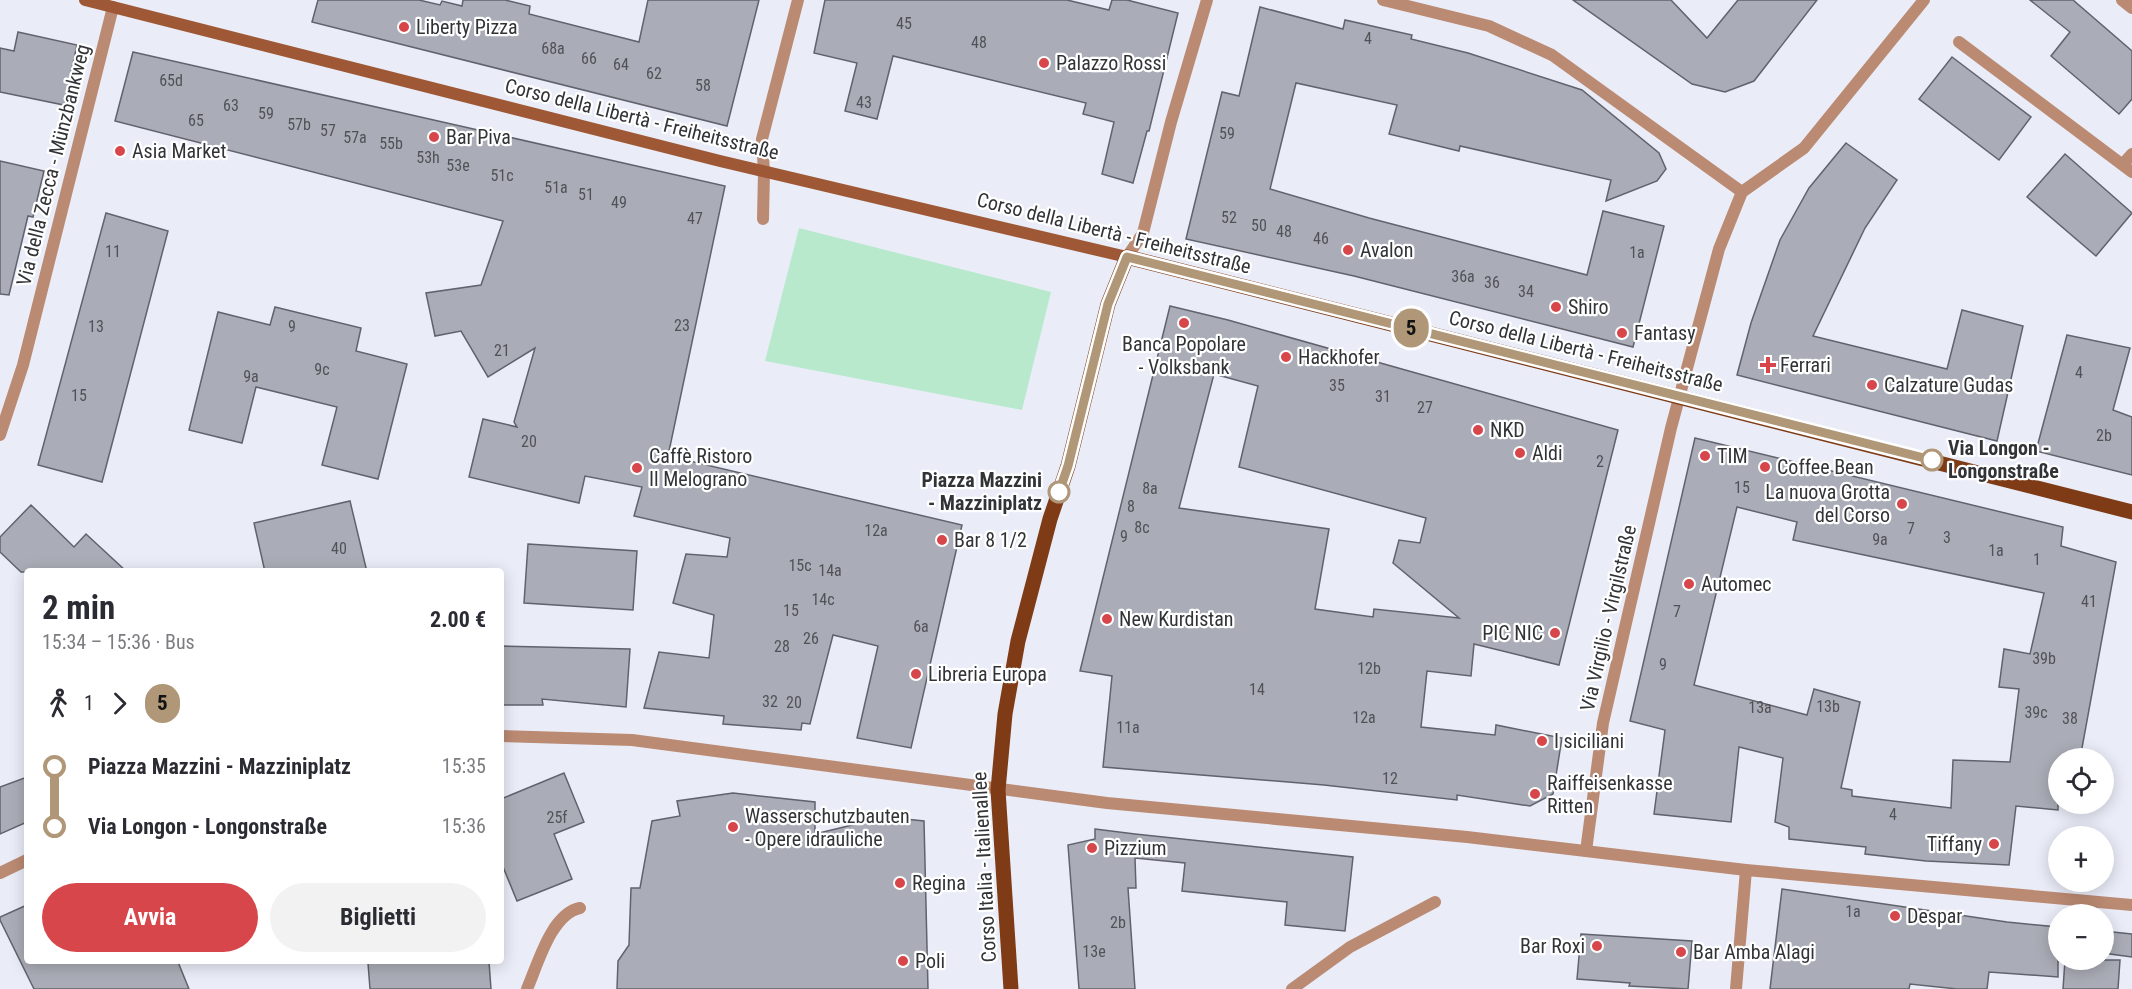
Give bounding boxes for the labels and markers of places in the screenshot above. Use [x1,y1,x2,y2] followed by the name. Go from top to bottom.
[416,15,518,39] place label: Liberty Pizza
[397,20,411,34] marker: Liberty Pizza
[1056,51,1166,75] place label: Palazzo Rossi
[1037,56,1051,70] marker: Palazzo Rossi
[446,125,511,149] place label: Bar Piva
[427,130,441,144] marker: Bar Piva
[132,139,226,163] place label: Asia Market
[113,144,127,158] marker: Asia Market
[1360,238,1413,262] place label: Avalon
[1341,243,1355,257] marker: Avalon
[1568,295,1609,319] place label: Shiro
[1549,300,1563,314] marker: Shiro
[1177,316,1191,330] marker: Banca Popolare - Volksbank
[1634,321,1696,345] place label: Fantasy
[1615,326,1629,340] marker: Fantasy
[1122,332,1246,379] place label: Banca Popolare - Volksbank
[1298,345,1380,369] place label: Hackhofer
[1279,350,1293,364] marker: Hackhofer
[1780,353,1831,377] place label: Ferrari
[1761,358,1775,372] marker: Ferrari
[1884,373,2013,397] place label: Calzature Gudas
[1865,378,1879,392] marker: Calzature Gudas
[1490,418,1525,442] place label: NKD
[1471,423,1485,437] marker: NKD
[1948,436,2059,483] place label: Via Longon - Longonstraße
[1532,441,1563,465] place label: Aldi
[649,444,752,491] place label: Caffè Ristoro Il Melograno
[1717,444,1748,468] place label: TIM
[1513,446,1527,460] marker: Aldi
[1698,449,1712,463] marker: TIM
[1921,449,1943,471] marker: Via Longon - Longonstraße
[1777,455,1874,479] place label: Coffee Bean
[1758,460,1772,474] marker: Coffee Bean
[630,461,644,475] marker: Caffè Ristoro Il Melograno
[921,468,1042,515] place label: Piazza Mazzini - Mazziniplatz
[1765,480,1890,527] place label: La nuova Grotta del Corso
[1048,481,1070,503] marker: Piazza Mazzini - Mazziniplatz
[1895,497,1909,511] marker: La nuova Grotta del Corso
[954,528,1027,552] place label: Bar 8 1/2
[935,533,949,547] marker: Bar 8 1/2
[1701,572,1772,596] place label: Automec
[1682,577,1696,591] marker: Automec
[1119,607,1233,631] place label: New Kurdistan
[1100,612,1114,626] marker: New Kurdistan
[1482,621,1543,645] place label: PIC NIC
[1548,626,1562,640] marker: PIC NIC
[928,662,1047,686] place label: Libreria Europa
[909,667,923,681] marker: Libreria Europa
[1554,729,1624,753] place label: I siciliani
[1535,734,1549,748] marker: I siciliani
[1547,771,1673,818] place label: Raiffeisenkasse Ritten
[1528,787,1542,801] marker: Raiffeisenkasse Ritten
[745,804,910,851] place label: Wasserschutzbauten - Opere idrauliche
[726,820,740,834] marker: Wasserschutzbauten - Opere idrauliche
[1927,832,1982,856] place label: Tiffany
[1104,836,1167,860] place label: Pizzium
[1987,837,2001,851] marker: Tiffany
[1085,841,1099,855] marker: Pizzium
[912,871,966,895] place label: Regina
[893,876,907,890] marker: Regina
[1907,904,1962,928] place label: Despar
[1888,909,1902,923] marker: Despar
[1520,934,1585,958] place label: Bar Roxi
[1590,939,1604,953] marker: Bar Roxi
[1693,940,1815,964] place label: Bar Amba Alagi
[1674,945,1688,959] marker: Bar Amba Alagi
[915,949,945,973] place label: Poli
[896,954,910,968] marker: Poli

